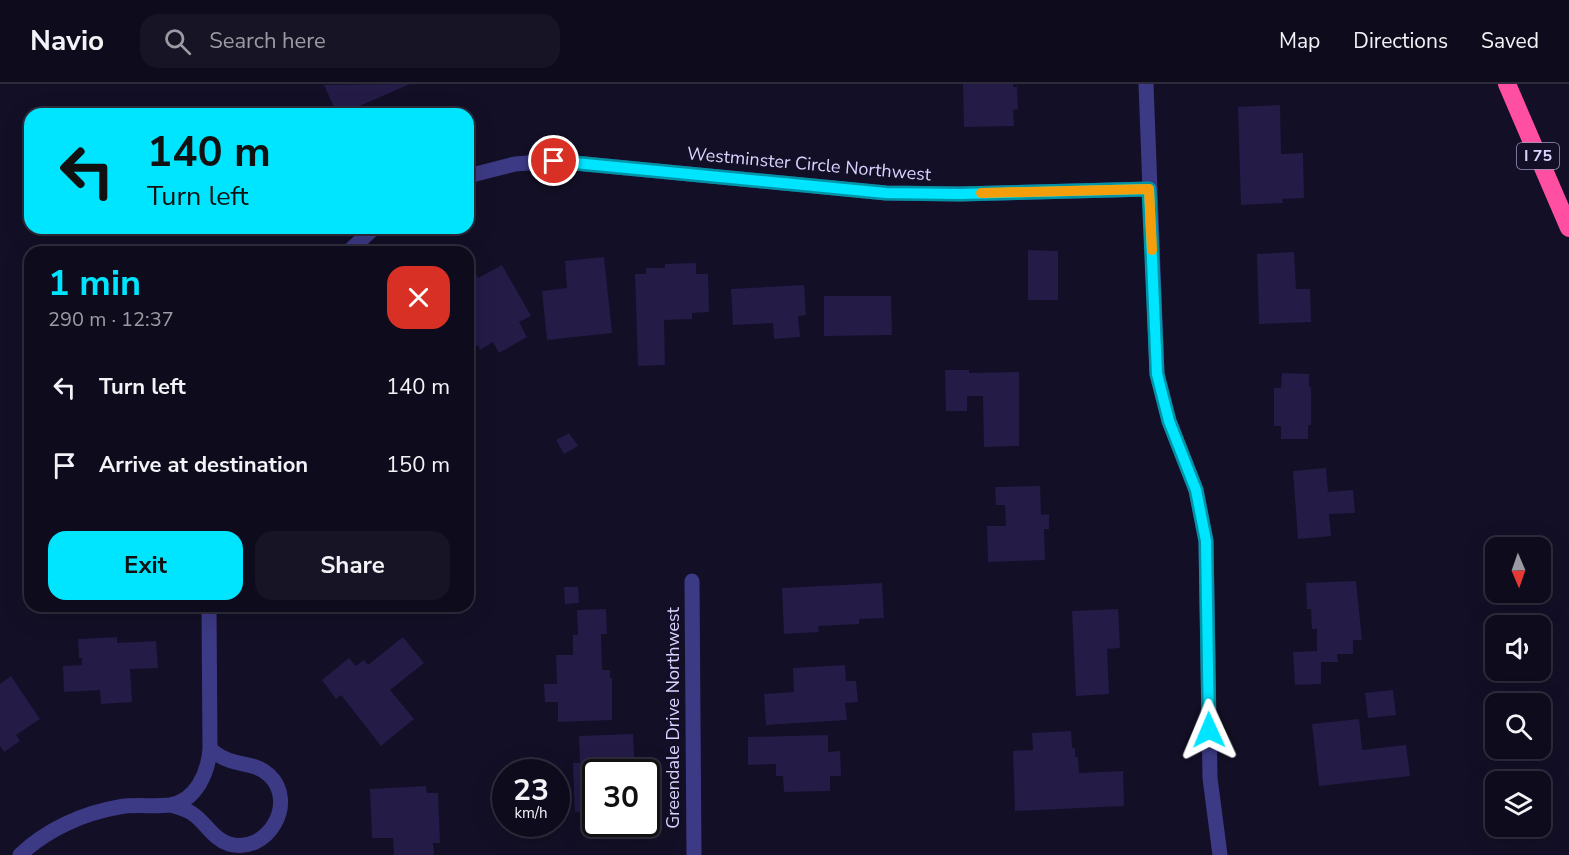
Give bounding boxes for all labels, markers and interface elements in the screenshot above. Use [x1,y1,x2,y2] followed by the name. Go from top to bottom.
[140,14,560,68] search box
[30,22,104,60] text: Navio
[161,25,194,58] icon: search
[209,26,326,56] text: Search here
[1279,27,1320,55] text: Map
[1353,27,1448,55] text: Directions
[1481,27,1539,55] text: Saved
[147,124,271,181] text: 140 m
[48,132,126,210] icon: left
[528,135,579,186] pin
[686,141,933,187] street label: Westminster Circle Northwest
[1517,143,1559,169] road number: I 75
[537,144,570,177] icon: arrive
[147,178,248,215] text: Turn left
[48,259,141,308] text: 1 min
[387,266,450,329] button: close
[48,306,174,333] text: 290 m · 12:37
[48,371,81,404] icon: left
[99,372,186,402] text: Turn left
[386,372,450,402] text: 140 m
[48,449,81,482] icon: arrive
[99,450,308,480] text: Arrive at destination
[386,450,450,480] text: 150 m
[48,531,243,600] button: Exit
[255,531,450,600] button: Share
[1485,537,1551,603] north arrow
[1485,537,1551,837] map controls
[661,606,685,829] street label: Greendale Drive Northwest
[1485,615,1551,681] button: sound
[1485,693,1551,759] button: search
[1177,698,1241,762] position arrow
[582,759,660,837] speed limit sign: 30
[513,770,549,811] text: 23
[1485,771,1551,837] button: layers
[514,803,548,823] text: km/h

